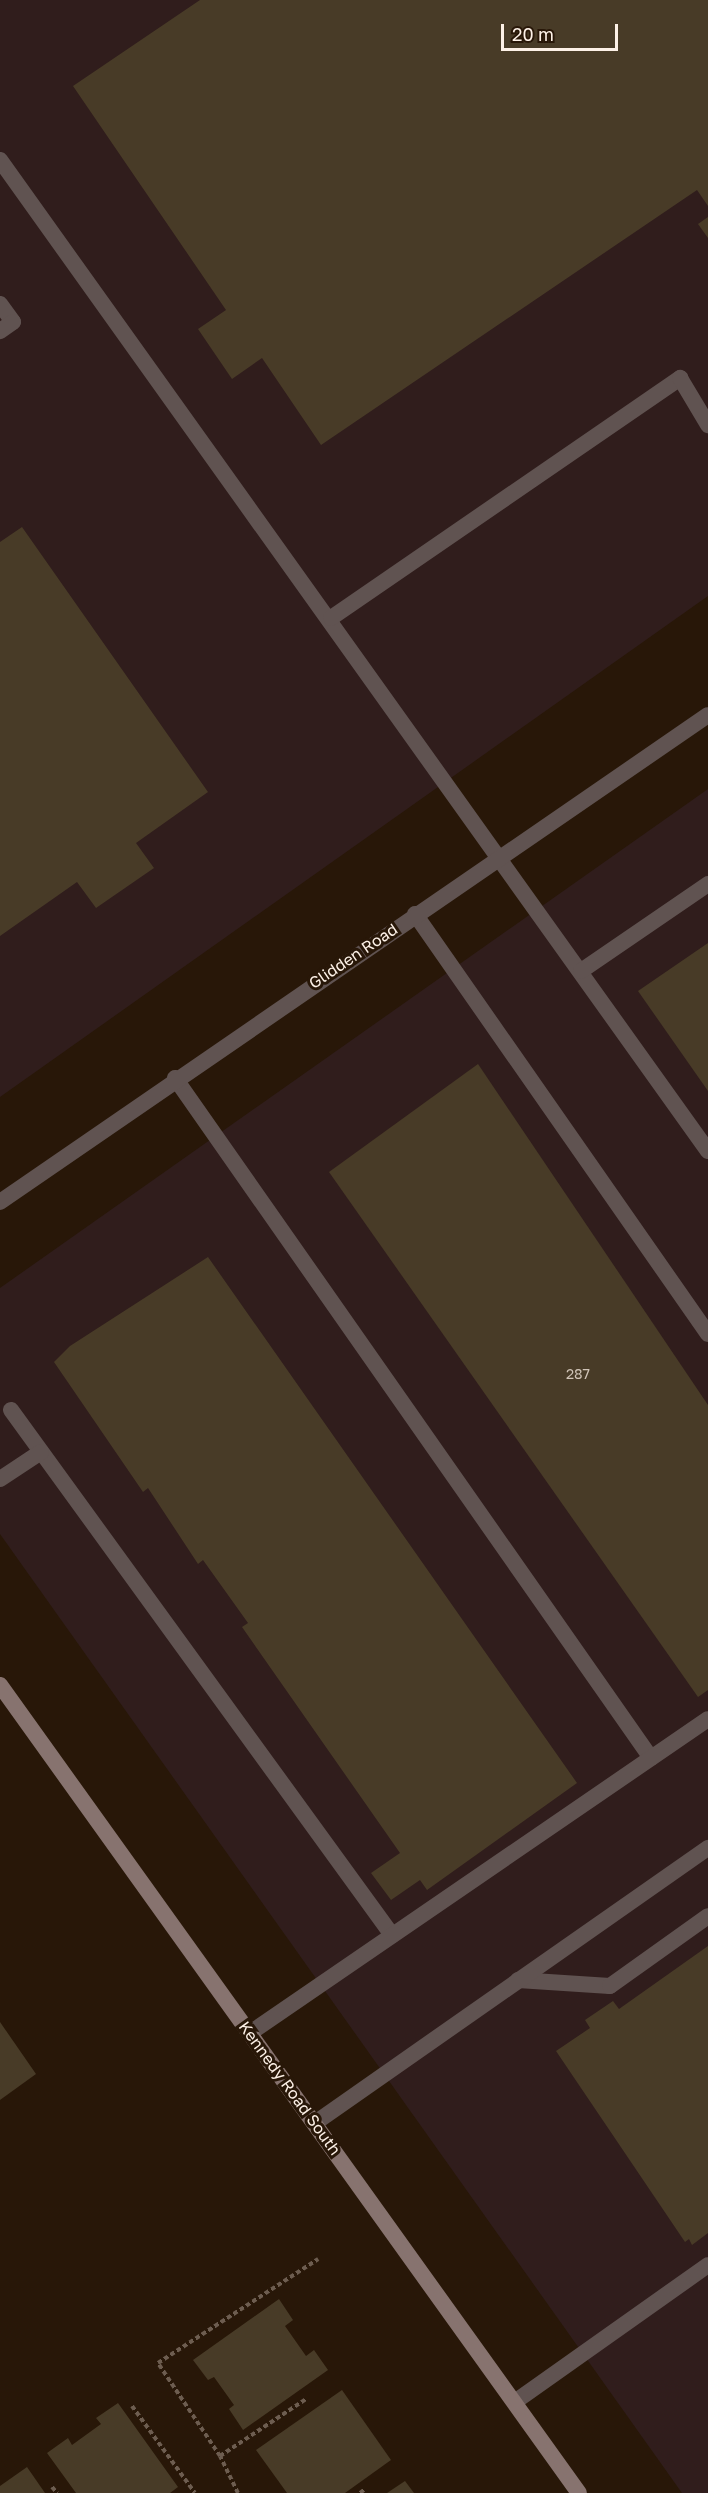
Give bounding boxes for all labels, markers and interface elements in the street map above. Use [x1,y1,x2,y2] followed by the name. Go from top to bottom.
[504,12,621,50] scale bar
[512,23,554,45] text: 20 m
[305,919,401,993] street label: Glidden Road
[566,1366,590,1382] house number: 287
[235,2017,345,2159] street label: Kennedy Road South

